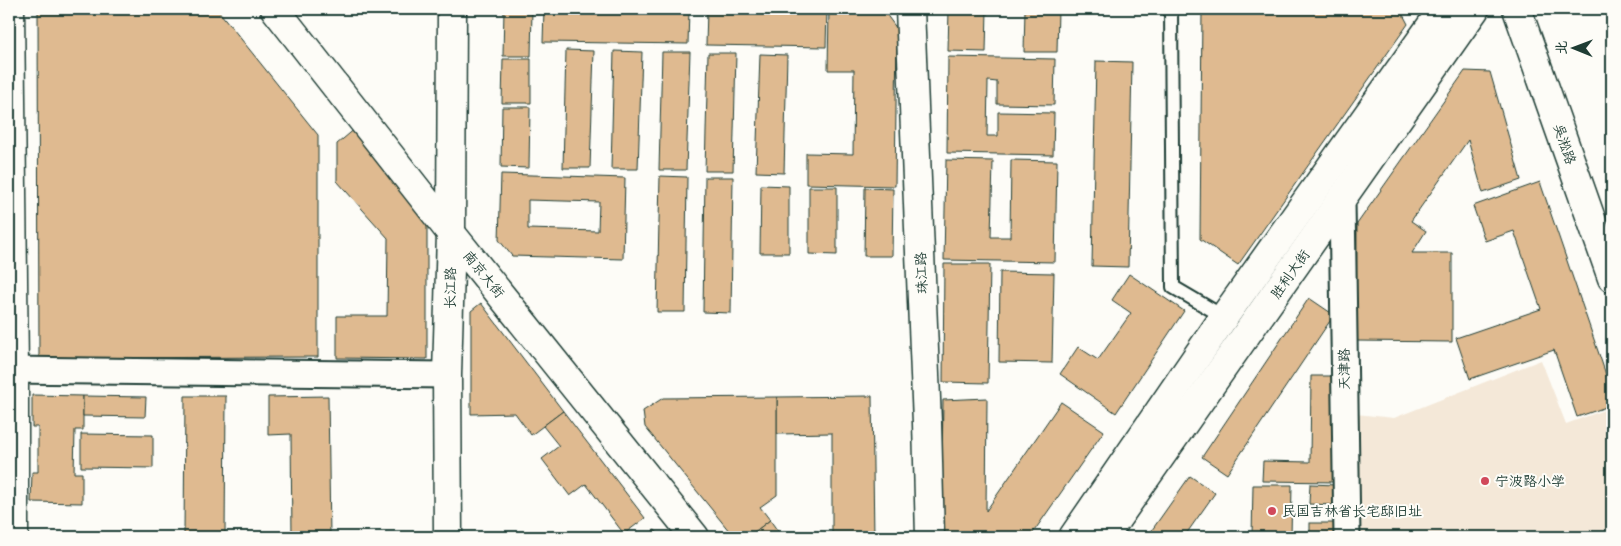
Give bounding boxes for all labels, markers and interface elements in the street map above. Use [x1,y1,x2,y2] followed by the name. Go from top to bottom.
[1548,22,1598,72] north arrow
[1551,41,1570,55] text: 北
[1550,121,1581,167] street label: 吴淞路
[1266,245,1313,302] street label: 胜利大街
[459,246,509,301] street label: 南京大街
[910,252,931,294] street label: 珠江路
[440,267,459,309] street label: 长江路
[1334,348,1353,390] street label: 天津路
[1495,471,1565,490] place label: 宁波路小学
[1479,475,1491,487] marker: 宁波路小学
[1282,501,1422,520] place label: 民国吉林省长宅邸旧址
[1266,505,1278,517] marker: 民国吉林省长宅邸旧址

